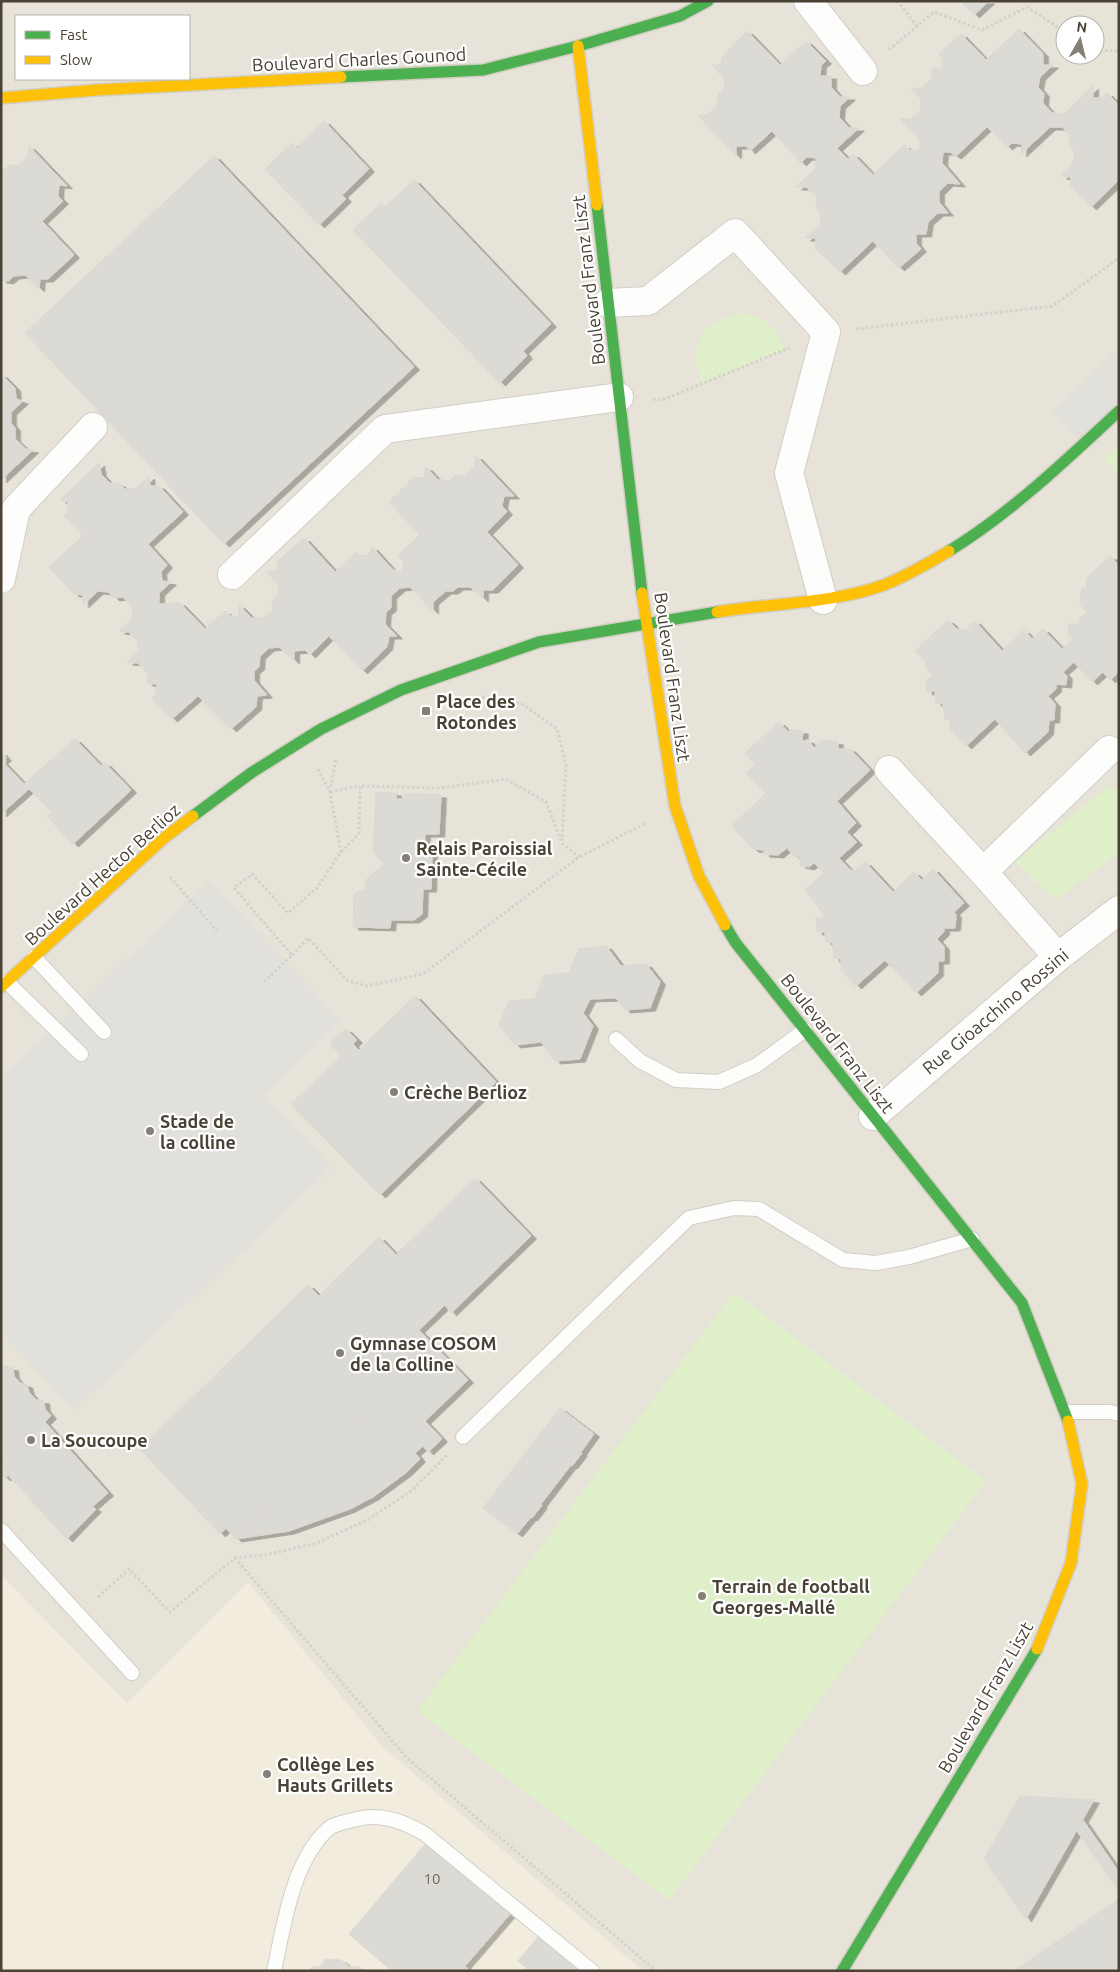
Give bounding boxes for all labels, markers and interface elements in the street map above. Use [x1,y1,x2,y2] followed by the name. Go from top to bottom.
[15,15,190,80] legend
[1055,15,1105,65] north arrow
[1076,18,1088,36] text: N
[60,26,88,43] text: Fast
[251,43,467,75] street label: Boulevard Charles Gounod
[60,51,93,68] text: Slow
[568,194,608,366] street label: Boulevard Franz Liszt
[651,591,695,763] street label: Boulevard Franz Liszt
[436,691,517,732] place label: Place des Rotondes
[420,705,432,717] marker: Place des Rotondes
[20,799,184,949] street label: Boulevard Hector Berlioz
[416,838,553,879] place label: Relais Paroissial Sainte-Cécile
[400,852,412,864] marker: Relais Paroissial Sainte-Cécile
[918,944,1072,1078] street label: Rue Gioacchino Rossini
[777,969,899,1117] street label: Boulevard Franz Liszt
[404,1082,527,1102] place label: Crèche Berlioz
[388,1086,400,1098] marker: Crèche Berlioz
[160,1111,236,1152] place label: Stade de la colline
[144,1125,156,1137] marker: Stade de la colline
[350,1333,496,1374] place label: Gymnase COSOM de la Colline
[334,1347,346,1359] marker: Gymnase COSOM de la Colline
[41,1430,148,1450] place label: La Soucoupe
[25,1434,37,1446] marker: La Soucoupe
[712,1576,870,1617] place label: Terrain de football Georges-Mallé
[696,1590,708,1602] marker: Terrain de football Georges-Mallé
[934,1618,1036,1776] street label: Boulevard Franz Liszt
[277,1754,393,1795] place label: Collège Les Hauts Grillets
[261,1768,273,1780] marker: Collège Les Hauts Grillets
[424,1870,440,1887] house number: 10

